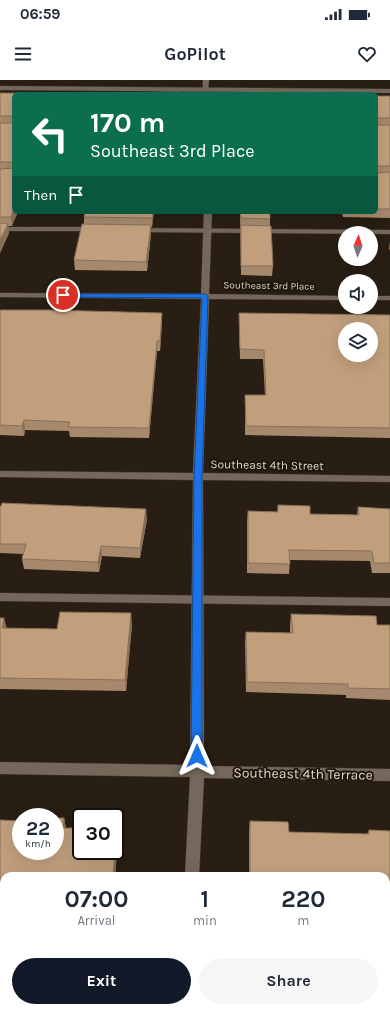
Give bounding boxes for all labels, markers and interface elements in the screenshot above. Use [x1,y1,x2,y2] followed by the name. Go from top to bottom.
[20,5,61,23] text: 06:59
[12,43,34,65] icon: menu
[164,43,226,65] text: GoPilot
[356,43,378,65] icon: heart
[90,106,165,139] text: 170 m
[24,108,76,160] icon: left
[90,140,254,162] text: Southeast 3rd Place
[65,184,87,206] icon: arrive
[24,186,57,204] text: Then
[338,226,378,266] north arrow
[338,226,378,362] map controls
[338,274,378,314] button: sound
[46,278,80,312] pin
[223,279,315,293] street label: Southeast 3rd Place
[52,284,74,306] icon: arrive
[338,322,378,362] button: layers
[210,457,324,473] street label: Southeast 4th Street
[176,735,218,777] position arrow
[233,764,373,784] street label: Southeast 4th Terrace
[72,808,124,860] speed limit sign: 30
[26,817,50,840] text: 22
[25,838,51,850] text: km/h
[64,885,128,913] text: 07:00
[201,885,209,913] text: 1
[281,885,325,913] text: 220
[77,913,115,928] text: Arrival
[193,913,217,928] text: min
[297,913,309,928] text: m
[12,958,191,1004] button: Exit
[199,958,378,1004] button: Share

